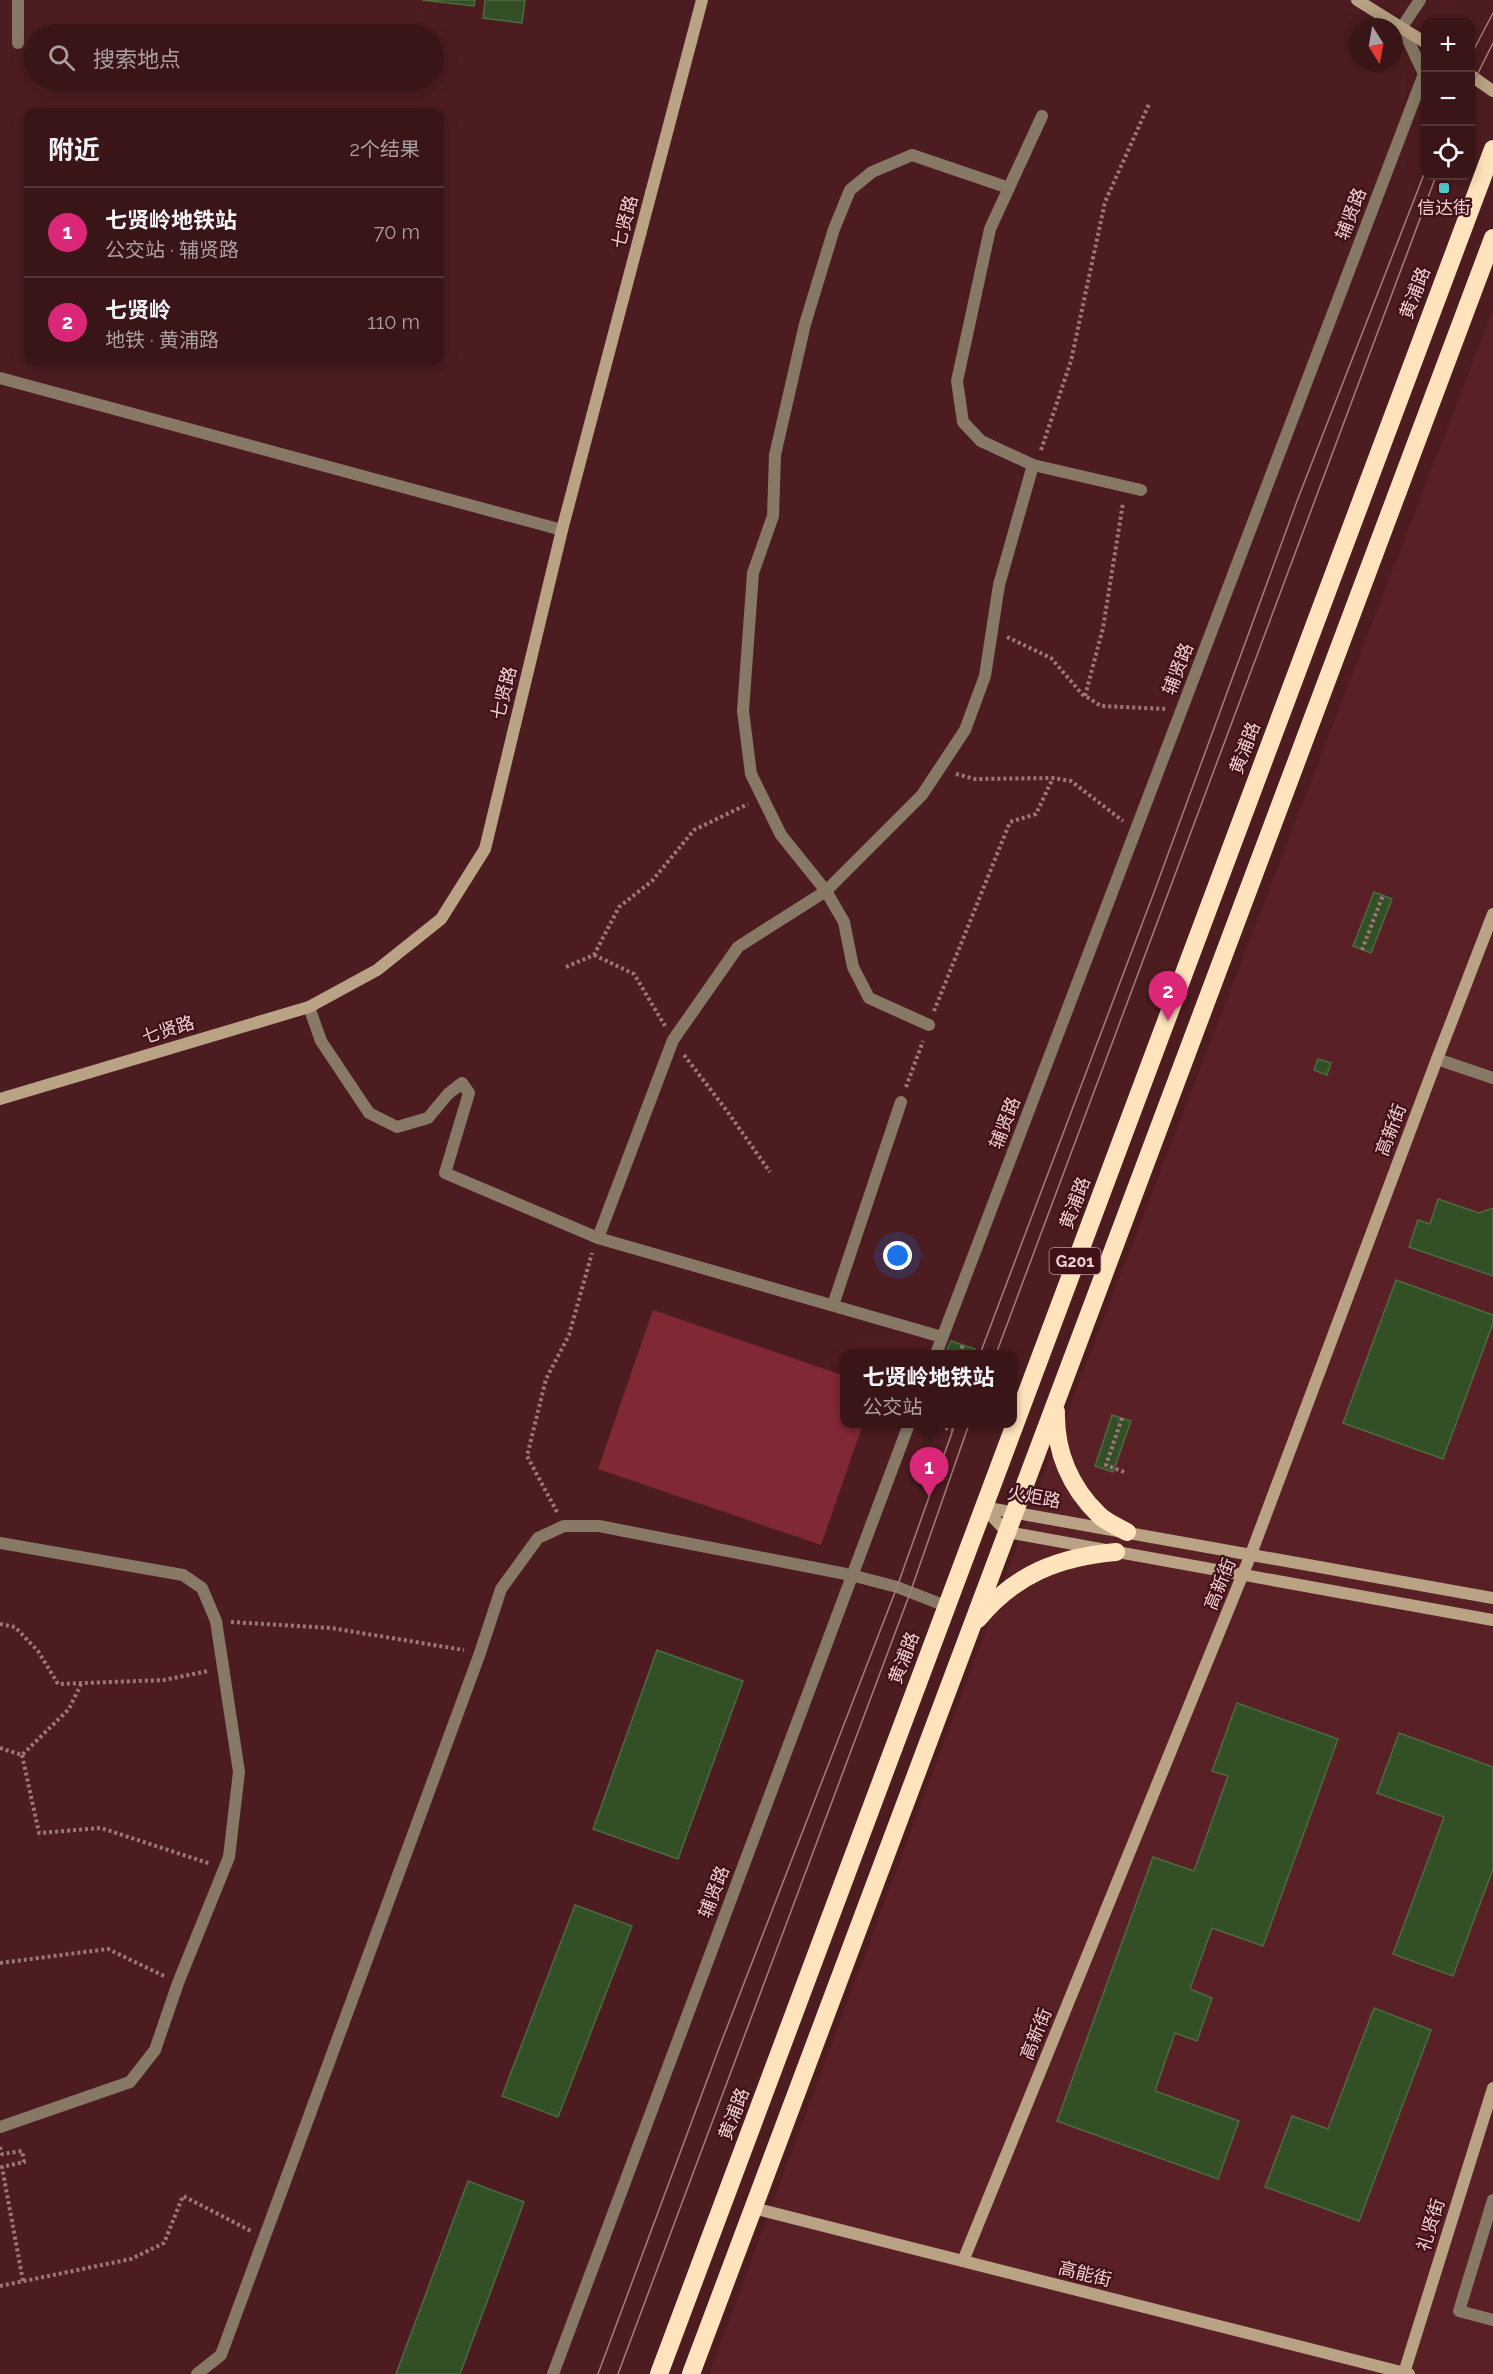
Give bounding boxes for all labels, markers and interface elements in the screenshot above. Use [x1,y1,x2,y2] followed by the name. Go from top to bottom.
[1349,18,1403,72] north arrow
[1421,18,1475,180] map controls
[1421,18,1475,72] button: +
[24,24,444,90] search box
[45,41,78,74] icon: search
[93,46,181,72] text: 搜索地点
[1421,72,1475,126] button: −
[1421,126,1475,180] button: locate
[48,135,100,165] text: 附近
[350,137,420,161] text: 2个结果
[1437,181,1451,195] marker: 信达街
[1331,185,1370,243] street label: 辅贤路
[607,193,642,251] street label: 七贤路
[1417,197,1471,218] place label: 信达街
[105,207,237,233] text: 七贤岭地铁站
[63,220,72,244] text: 1
[374,220,420,244] text: 70 m
[105,238,239,262] text: 公交站 · 辅贤路
[1395,264,1434,322] street label: 黄浦路
[105,297,171,323] text: 七贤岭
[62,310,73,334] text: 2
[367,310,420,334] text: 110 m
[105,328,219,352] text: 地铁 · 黄浦路
[1158,640,1197,698] street label: 辅贤路
[487,664,520,722] street label: 七贤路
[1225,719,1264,777] street label: 黄浦路
[1148,972,1188,1021] pin: 2
[139,1012,197,1047] street label: 七贤路
[985,1094,1024,1152] street label: 辅贤路
[1371,1101,1410,1159] street label: 高新街
[1055,1174,1094,1232] street label: 黄浦路
[883,1241,912,1270] your location
[1050,1248,1100,1274] road number: G201
[840,1350,1017,1428] popup
[862,1364,995,1390] text: 七贤岭地铁站
[862,1395,922,1419] text: 公交站
[910,1448,948,1497] pin: 1
[1006,1481,1062,1512] street label: 火炬路
[1200,1555,1239,1613] street label: 高新街
[884,1629,923,1687] street label: 黄浦路
[694,1863,733,1921] street label: 辅贤路
[1016,2005,1055,2063] street label: 高新街
[714,2085,753,2143] street label: 黄浦路
[1413,2196,1448,2254] street label: 礼贤街
[1056,2257,1114,2290] street label: 高能街

